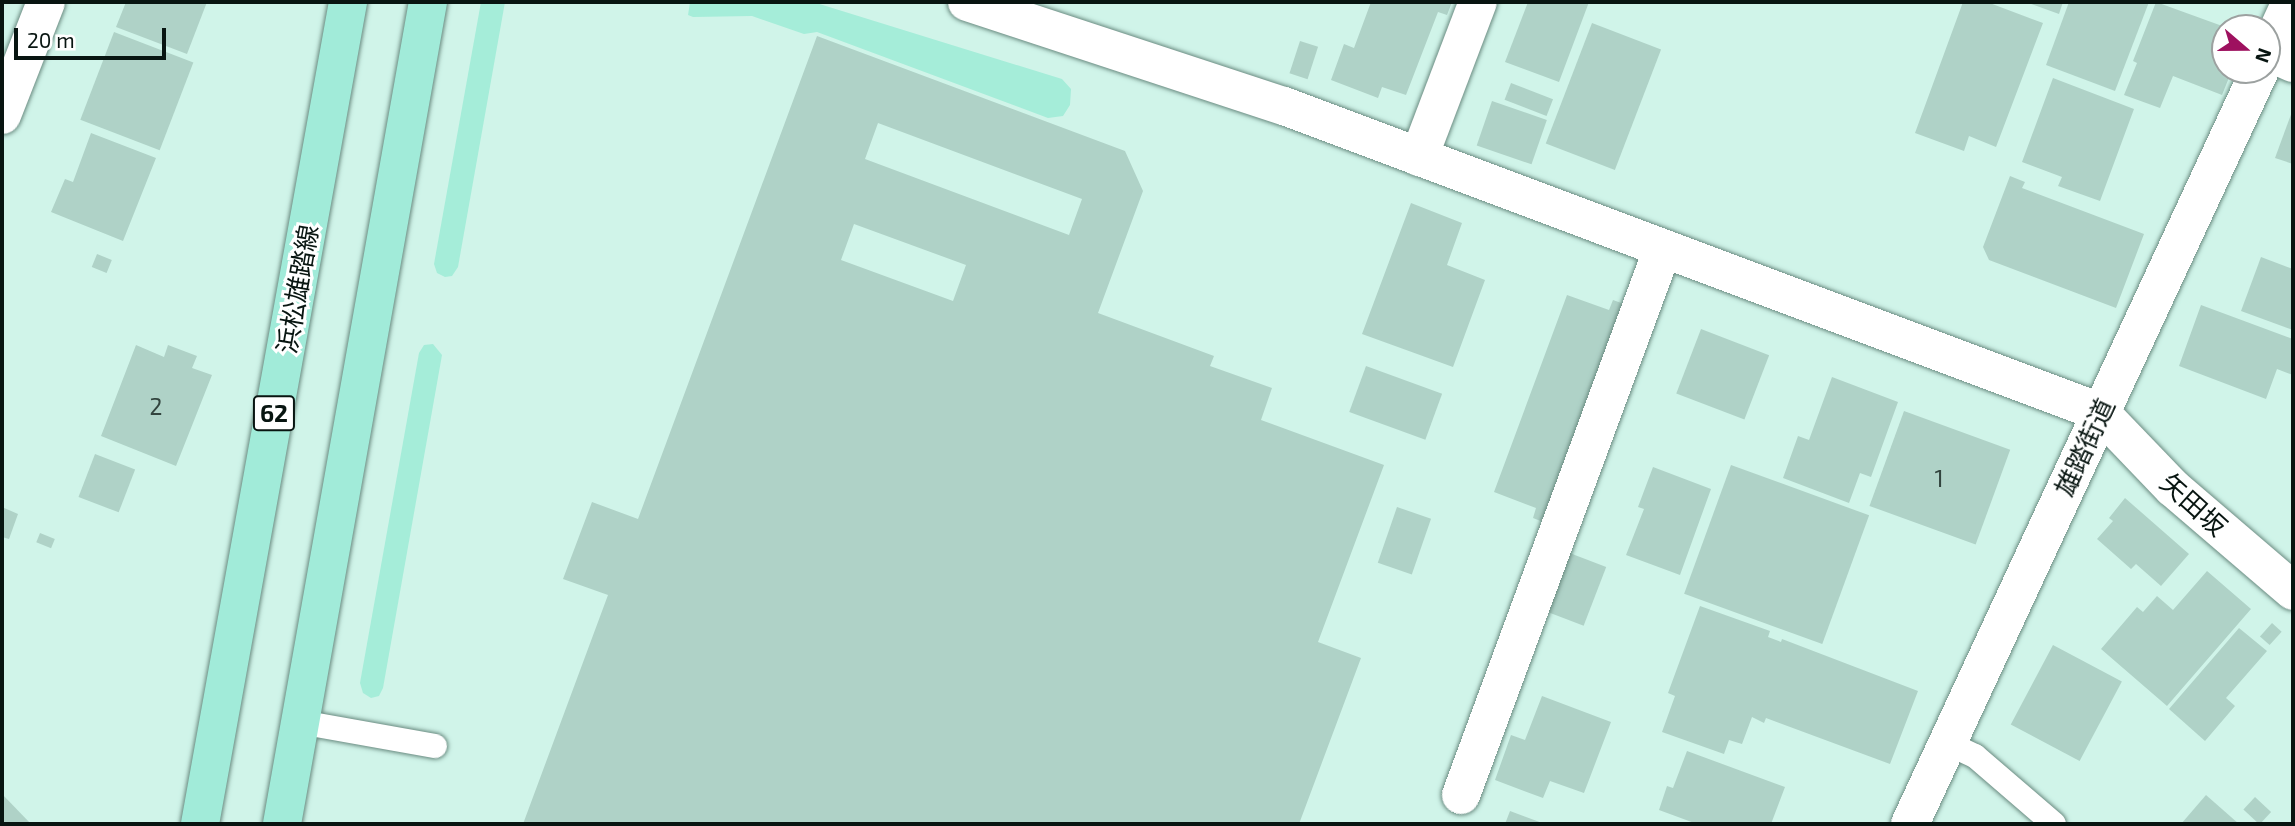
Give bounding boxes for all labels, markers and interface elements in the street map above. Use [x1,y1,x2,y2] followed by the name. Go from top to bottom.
[18,14,170,58] scale bar
[2211,14,2281,84] north arrow
[27,27,75,52] text: 20 m
[2251,45,2277,66] text: N
[270,222,324,356] street label: 浜松雄踏線
[150,392,162,420] house number: 2
[251,392,297,434] road number: 62
[2048,393,2120,501] street label: 雄踏街道
[1934,464,1944,492] house number: 1
[2155,466,2233,542] street label: 矢田坂

